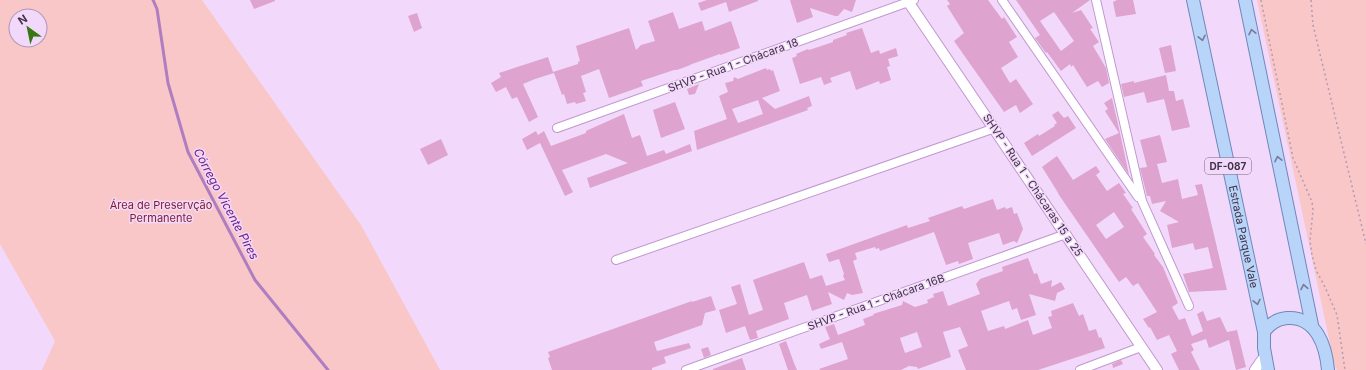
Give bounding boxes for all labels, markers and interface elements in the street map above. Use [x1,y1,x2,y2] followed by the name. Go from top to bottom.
[8,8,48,48] north arrow
[15,11,30,28] text: N
[1248,29,1256,35] one-way arrow
[666,35,800,95] street label: SHVP - Rua 1 - Chácara 18
[1197,35,1205,41] one-way arrow
[980,111,1086,259] street label: SHVP - Rua 1 - Chácaras 15 a 25
[191,145,262,262] water label: Córrego Vicente Pires
[1275,156,1283,162] one-way arrow
[1205,158,1251,174] road number: DF-087
[1226,184,1261,289] street label: Estrada Parque Vale
[110,198,213,225] park label: Área de Preservção Permanente
[806,271,946,333] street label: SHVP - Rua 1 - Chácara 16B
[1301,284,1309,290] one-way arrow
[1253,299,1261,305] one-way arrow

